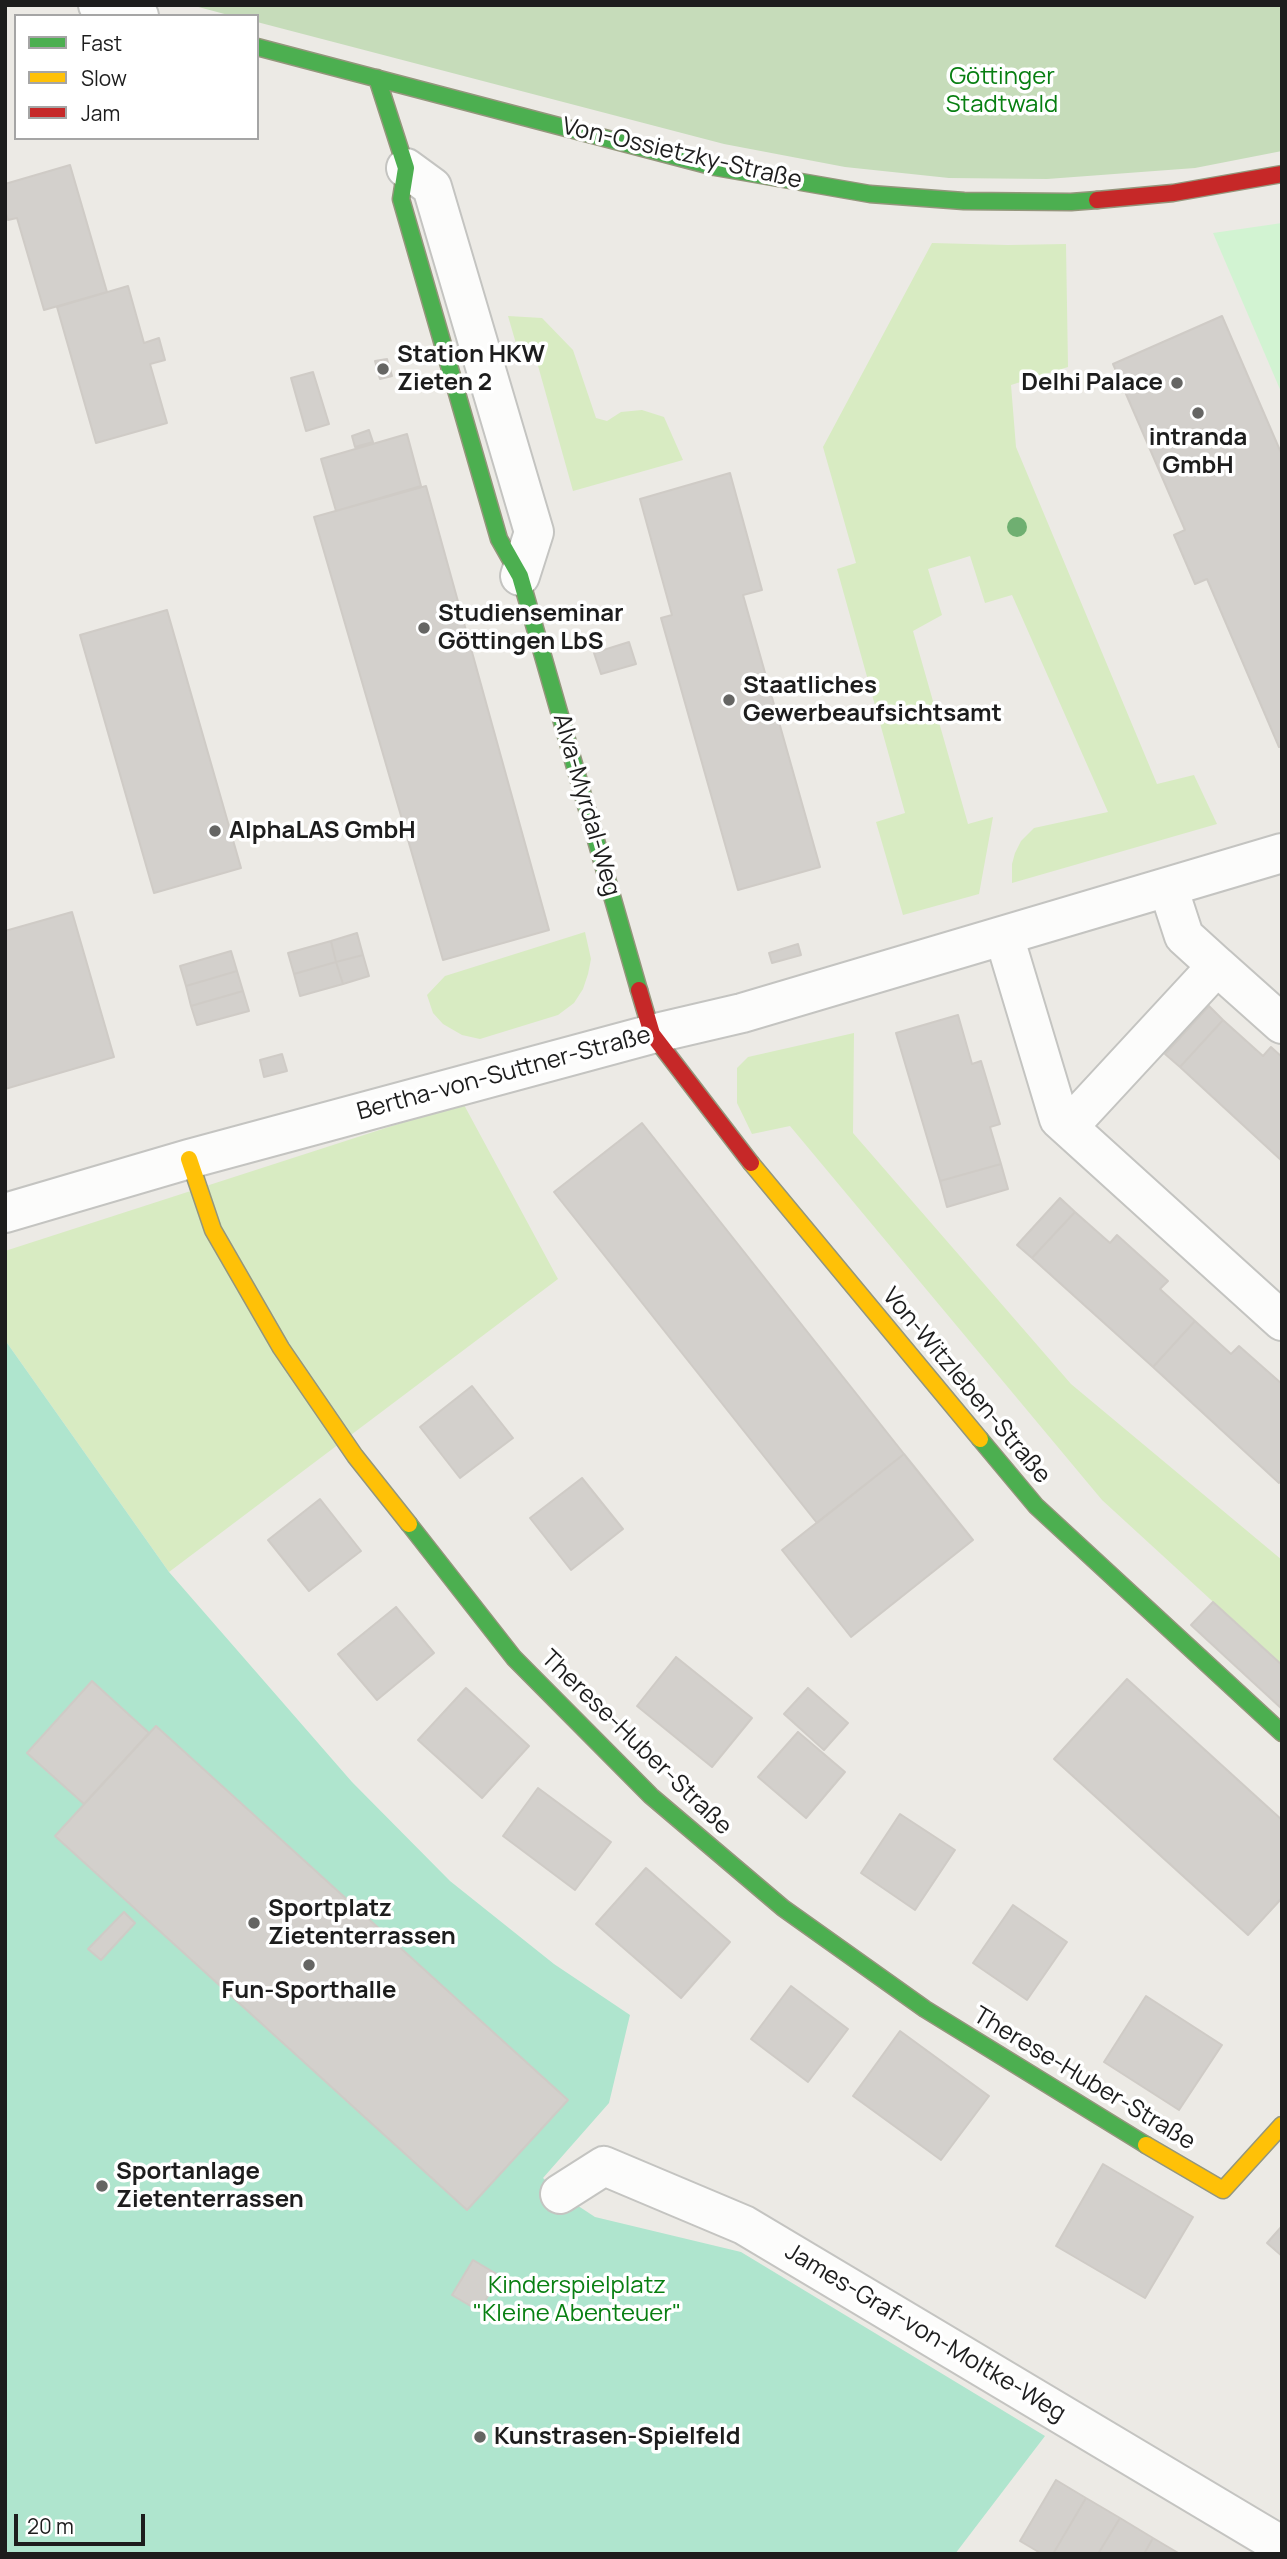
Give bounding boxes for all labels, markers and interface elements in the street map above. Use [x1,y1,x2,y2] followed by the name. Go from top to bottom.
[14,14,259,140] legend
[81,29,122,57] text: Fast
[946,63,1058,119] park label: Göttinger Stadtwald
[81,64,127,92] text: Slow
[81,99,120,127] text: Jam
[559,112,805,196] street label: Von-Ossietzky-Straße
[397,341,545,397] place label: Station HKW Zieten 2
[375,361,391,377] marker: Station HKW Zieten 2
[1021,369,1163,397] place label: Delhi Palace
[1169,375,1185,391] marker: Delhi Palace
[1190,405,1206,421] marker: intranda GmbH
[1149,424,1247,480] place label: intranda GmbH
[438,600,624,656] place label: Studienseminar Göttingen LbS
[416,620,432,636] marker: Studienseminar Göttingen LbS
[743,672,1002,728] place label: Staatliches Gewerbeaufsichtsamt
[721,692,737,708] marker: Staatliches Gewerbeaufsichtsamt
[546,711,626,899] street label: Alva-Myrdal-Weg
[229,817,416,845] place label: AlphaLAS GmbH
[207,823,223,839] marker: AlphaLAS GmbH
[354,1021,654,1127] street label: Bertha-von-Suttner-Straße
[876,1282,1056,1490] street label: Von-Witzleben-Straße
[535,1645,737,1841] street label: Therese-Huber-Straße
[268,1895,456,1951] place label: Sportplatz Zietenterrassen
[246,1915,262,1931] marker: Sportplatz Zietenterrassen
[301,1957,317,1973] marker: Fun-Sporthalle
[222,1977,396,2005] place label: Fun-Sporthalle
[968,2001,1200,2157] street label: Therese-Huber-Straße
[116,2158,304,2214] place label: Sportanlage Zietenterrassen
[94,2178,110,2194] marker: Sportanlage Zietenterrassen
[779,2238,1071,2428] street label: James-Graf-von-Moltke-Weg
[473,2272,681,2328] park label: Kinderspielplatz "Kleine Abenteuer"
[494,2423,740,2451] place label: Kunstrasen-Spielfeld
[472,2429,488,2445] marker: Kunstrasen-Spielfeld
[18,2500,149,2544] scale bar
[27,2512,74,2540] text: 20 m

